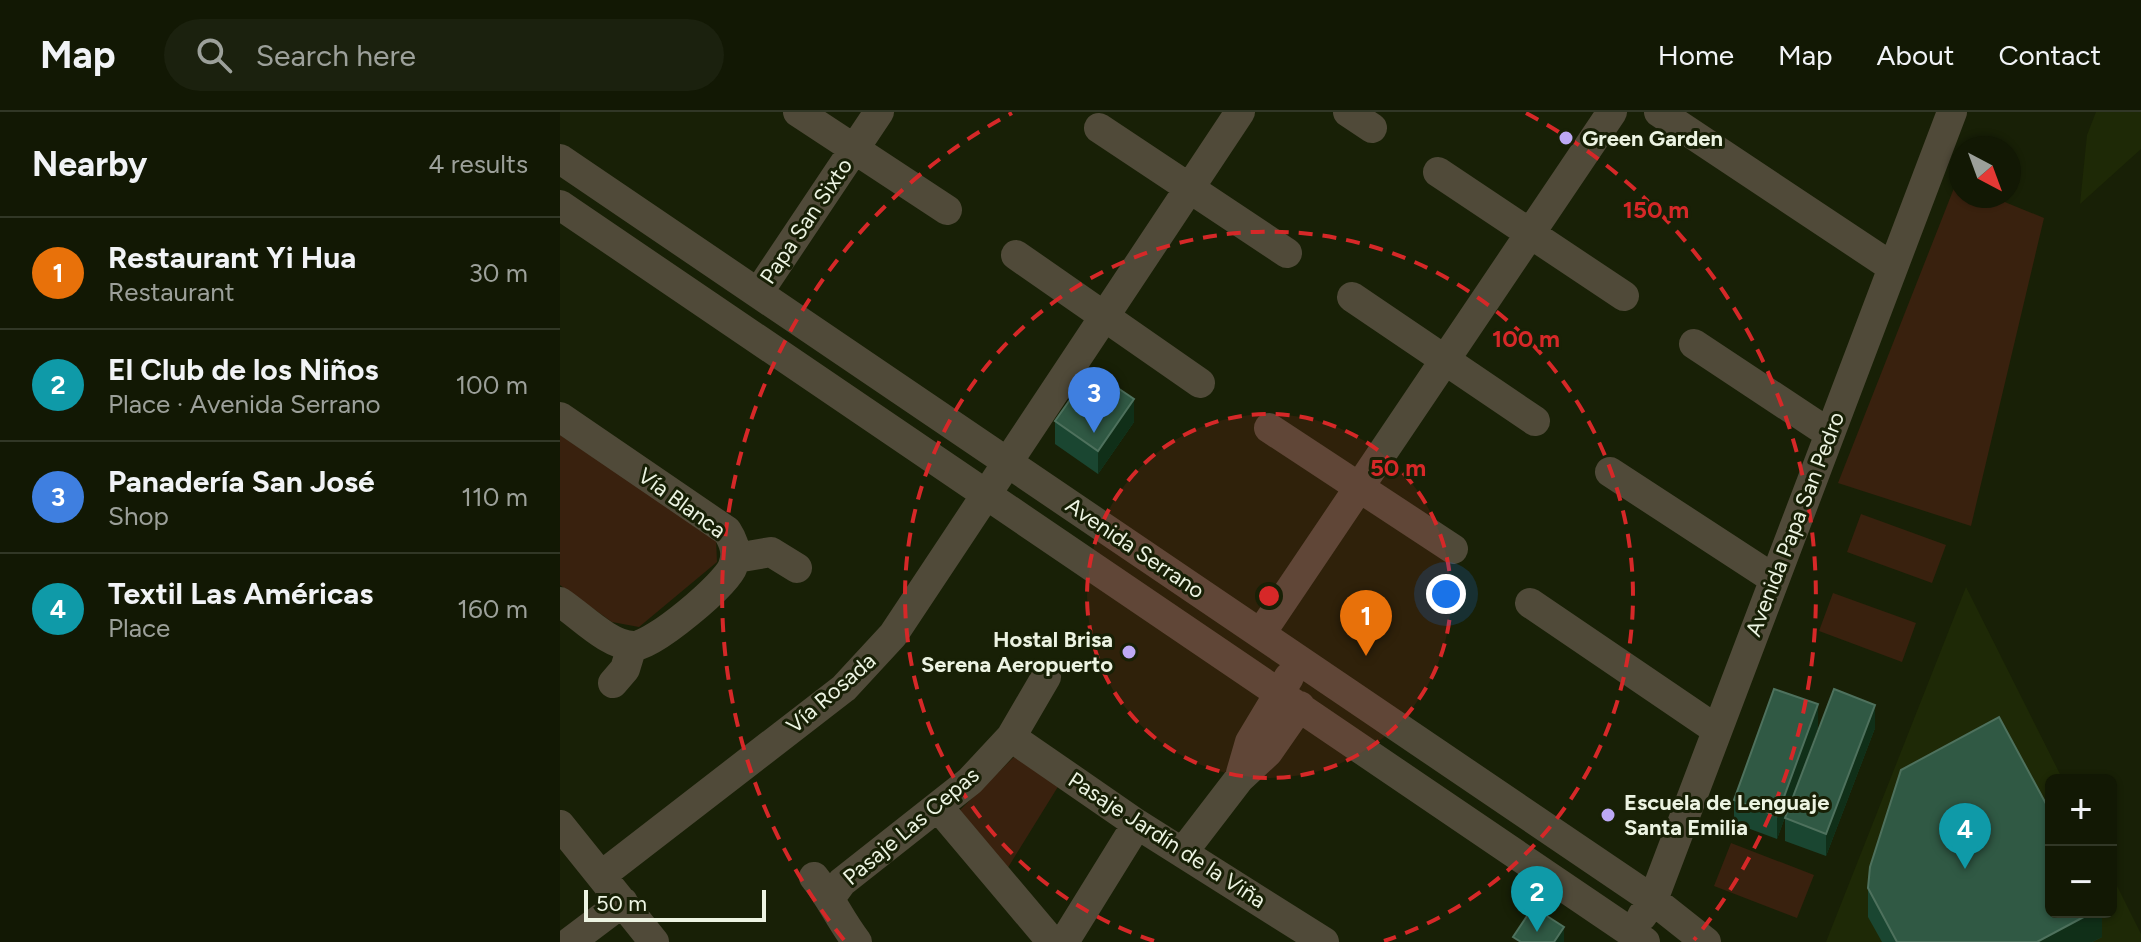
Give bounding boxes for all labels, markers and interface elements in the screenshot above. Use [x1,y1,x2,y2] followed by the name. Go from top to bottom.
[164,19,724,91] search box
[40,32,116,78] text: Map
[192,33,236,77] icon: search
[256,37,416,74] text: Search here
[1658,38,1734,72] text: Home
[1778,38,1833,72] text: Map
[1877,38,1954,72] text: About
[1998,38,2101,72] text: Contact
[1582,125,1723,152] place label: Green Garden
[1557,129,1575,147] marker: Green Garden
[1949,136,2021,208] north arrow
[32,144,147,185] text: Nearby
[428,148,528,180] text: 4 results
[754,153,858,289] street label: Papa San Sixto
[1623,195,1689,224] text: 150 m
[108,239,356,276] text: Restaurant Yi Hua
[53,257,63,289] text: 1
[469,257,528,289] text: 30 m
[108,276,235,308] text: Restaurant
[1492,324,1560,353] text: 100 m
[108,351,378,388] text: El Club de los Niños
[1068,367,1120,433] pin: 3
[50,369,66,401] text: 2
[455,369,528,401] text: 100 m
[108,388,381,420] text: Place · Avenida Serrano
[1740,408,1850,640] street label: Avenida Papa San Pedro
[1370,453,1426,482] text: 50 m
[633,462,731,544] street label: Vía Blanca
[108,463,375,500] text: Panadería San José
[51,481,65,513] text: 3
[461,481,528,513] text: 110 m
[1061,492,1209,604] street label: Avenida Serrano
[108,500,169,532] text: Shop
[1426,574,1466,614] your location
[108,575,373,612] text: Textil Las Américas
[1255,582,1283,610] centre of rings
[1340,590,1392,656] pin: 1
[50,593,66,625] text: 4
[457,593,528,625] text: 160 m
[108,612,170,644] text: Place
[921,626,1113,678] place label: Hostal Brisa Serena Aeropuerto
[1120,643,1138,661] marker: Hostal Brisa Serena Aeropuerto
[781,647,881,739] street label: Vía Rosada
[837,761,985,891] street label: Pasaje Las Cepas
[1063,766,1271,914] street label: Pasaje Jardín de la Viña
[2045,774,2117,918] map controls
[2045,774,2117,846] button: +
[1624,789,1829,841] place label: Escuela de Lenguaje Santa Emilia
[1939,803,1991,869] pin: 4
[1599,806,1617,824] marker: Escuela de Lenguaje Santa Emilia
[2045,846,2117,918] button: −
[1511,866,1563,932] pin: 2
[584,886,766,922] scale bar
[596,890,647,917] text: 50 m

